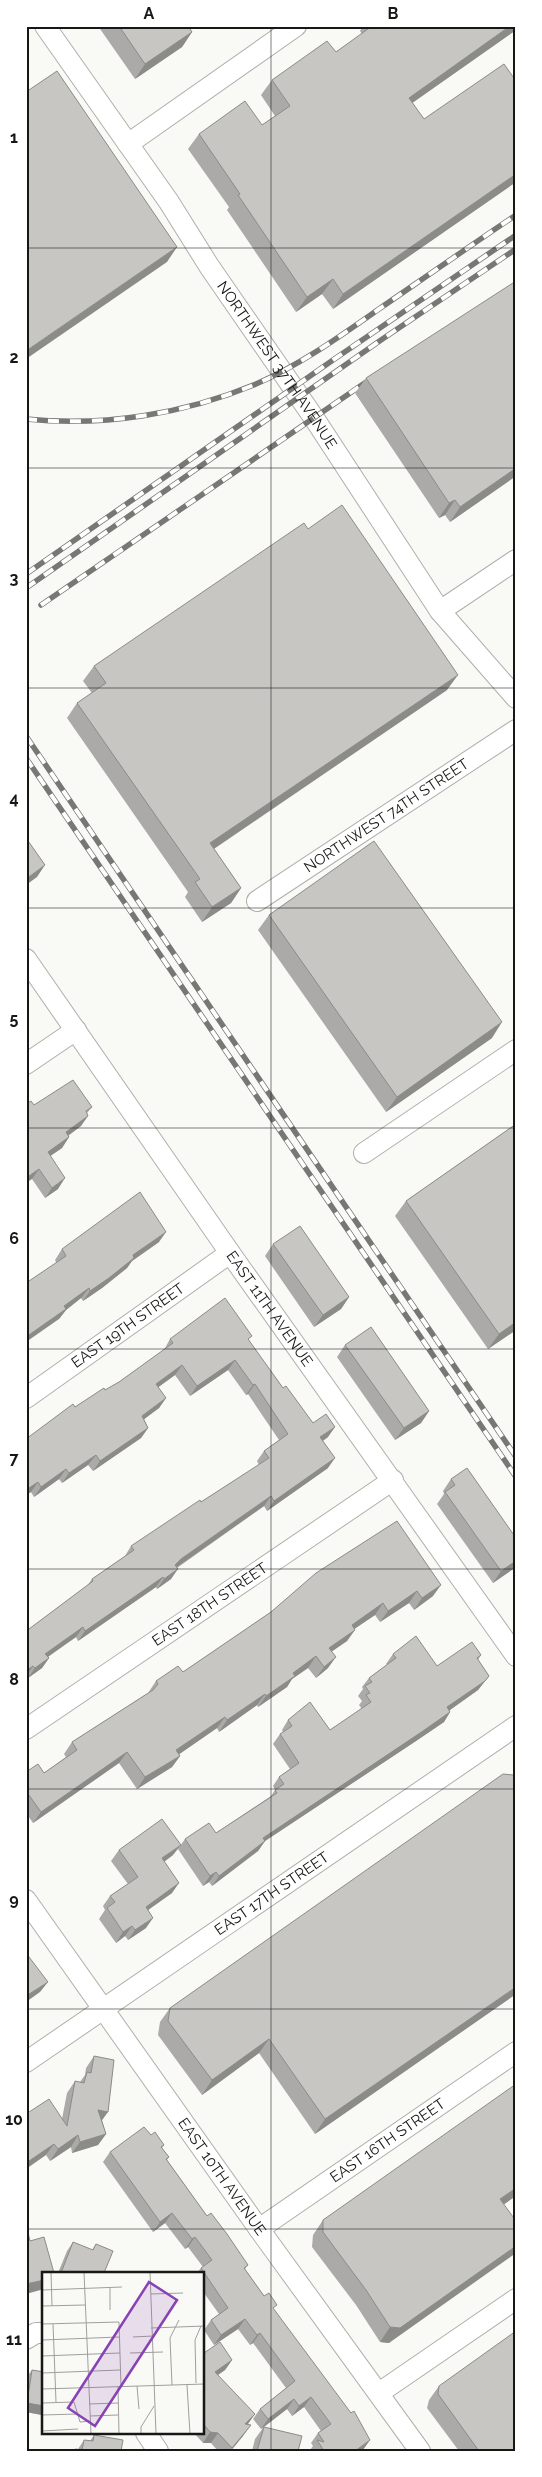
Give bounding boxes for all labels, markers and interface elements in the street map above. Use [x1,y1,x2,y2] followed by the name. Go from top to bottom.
[144,4,155,23] text: A
[388,4,399,23] text: B
[10,128,18,147] text: 1
[213,278,341,452] street label: NORTHWEST 37TH AVENUE
[9,348,19,367] text: 2
[10,569,19,588] text: 3
[301,755,472,876] street label: NORTHWEST 74TH STREET
[9,789,19,808] text: 4
[10,1009,19,1028] text: 5
[9,1229,19,1248] text: 6
[222,1248,316,1370] street label: EAST 11TH AVENUE
[68,1279,188,1372] street label: EAST 19TH STREET
[10,1449,19,1468] text: 7
[149,1559,271,1650] street label: EAST 18TH STREET
[9,1670,19,1689] text: 8
[211,1848,332,1939] street label: EAST 17TH STREET
[9,1890,19,1909] text: 9
[326,2095,448,2186] street label: EAST 16TH STREET
[5,2110,23,2129] text: 10
[174,2114,270,2239] street label: EAST 10TH AVENUE
[42,2272,205,2434] inset map
[6,2330,22,2349] text: 11

